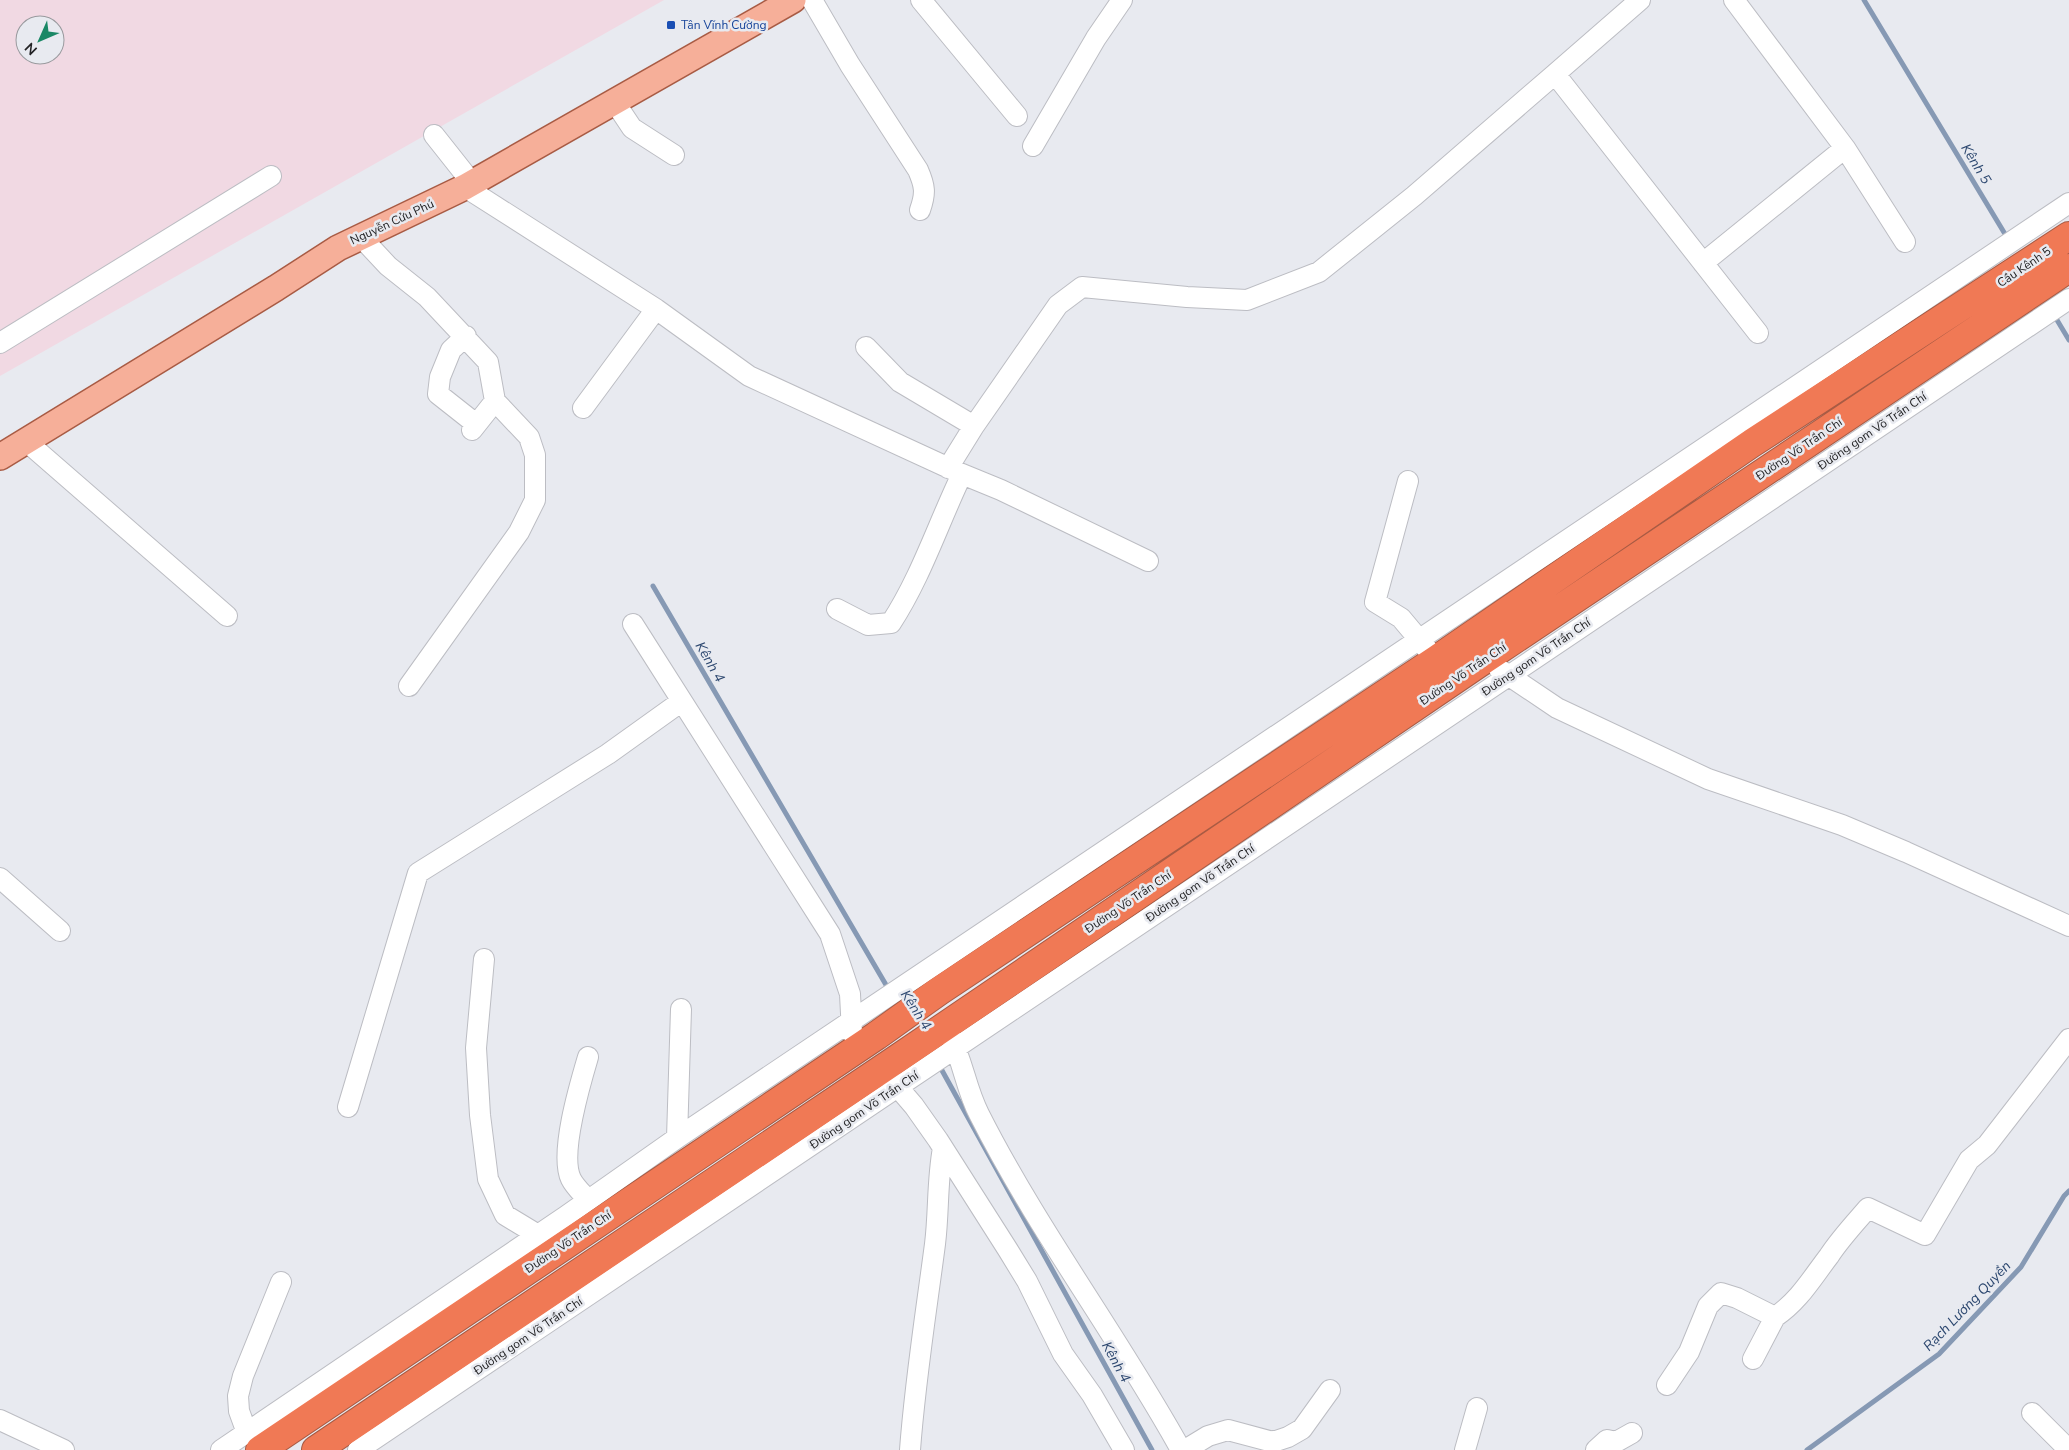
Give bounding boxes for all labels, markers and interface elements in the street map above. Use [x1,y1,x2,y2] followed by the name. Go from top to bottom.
[15,15,65,65] north arrow
[681,17,767,33] place label: Tân Vĩnh Cường
[665,19,677,31] marker: Tân Vĩnh Cường
[21,38,42,59] text: N
[1957,140,1996,188] water label: Kênh 5
[348,196,436,248] street label: Nguyễn Cửu Phú
[1994,243,2054,291] street label: Cầu Kênh 5
[1814,388,1931,474] street label: Đường gom Võ Trần Chí
[1752,413,1846,484] street label: Đường Võ Trần Chí
[1478,614,1595,700] street label: Đường gom Võ Trần Chí
[691,638,729,686] water label: Kênh 4
[1416,638,1510,709] street label: Đường Võ Trần Chí
[1142,840,1259,926] street label: Đường gom Võ Trần Chí
[1081,866,1175,937] street label: Đường Võ Trần Chí
[896,986,936,1034] water label: Kênh 4
[806,1067,923,1153] street label: Đường gom Võ Trần Chí
[521,1206,615,1277] street label: Đường Võ Trần Chí
[1919,1257,2015,1355] water label: Rạch Lương Quyền
[470,1293,587,1379] street label: Đường gom Võ Trần Chí
[1097,1338,1135,1386] water label: Kênh 4

